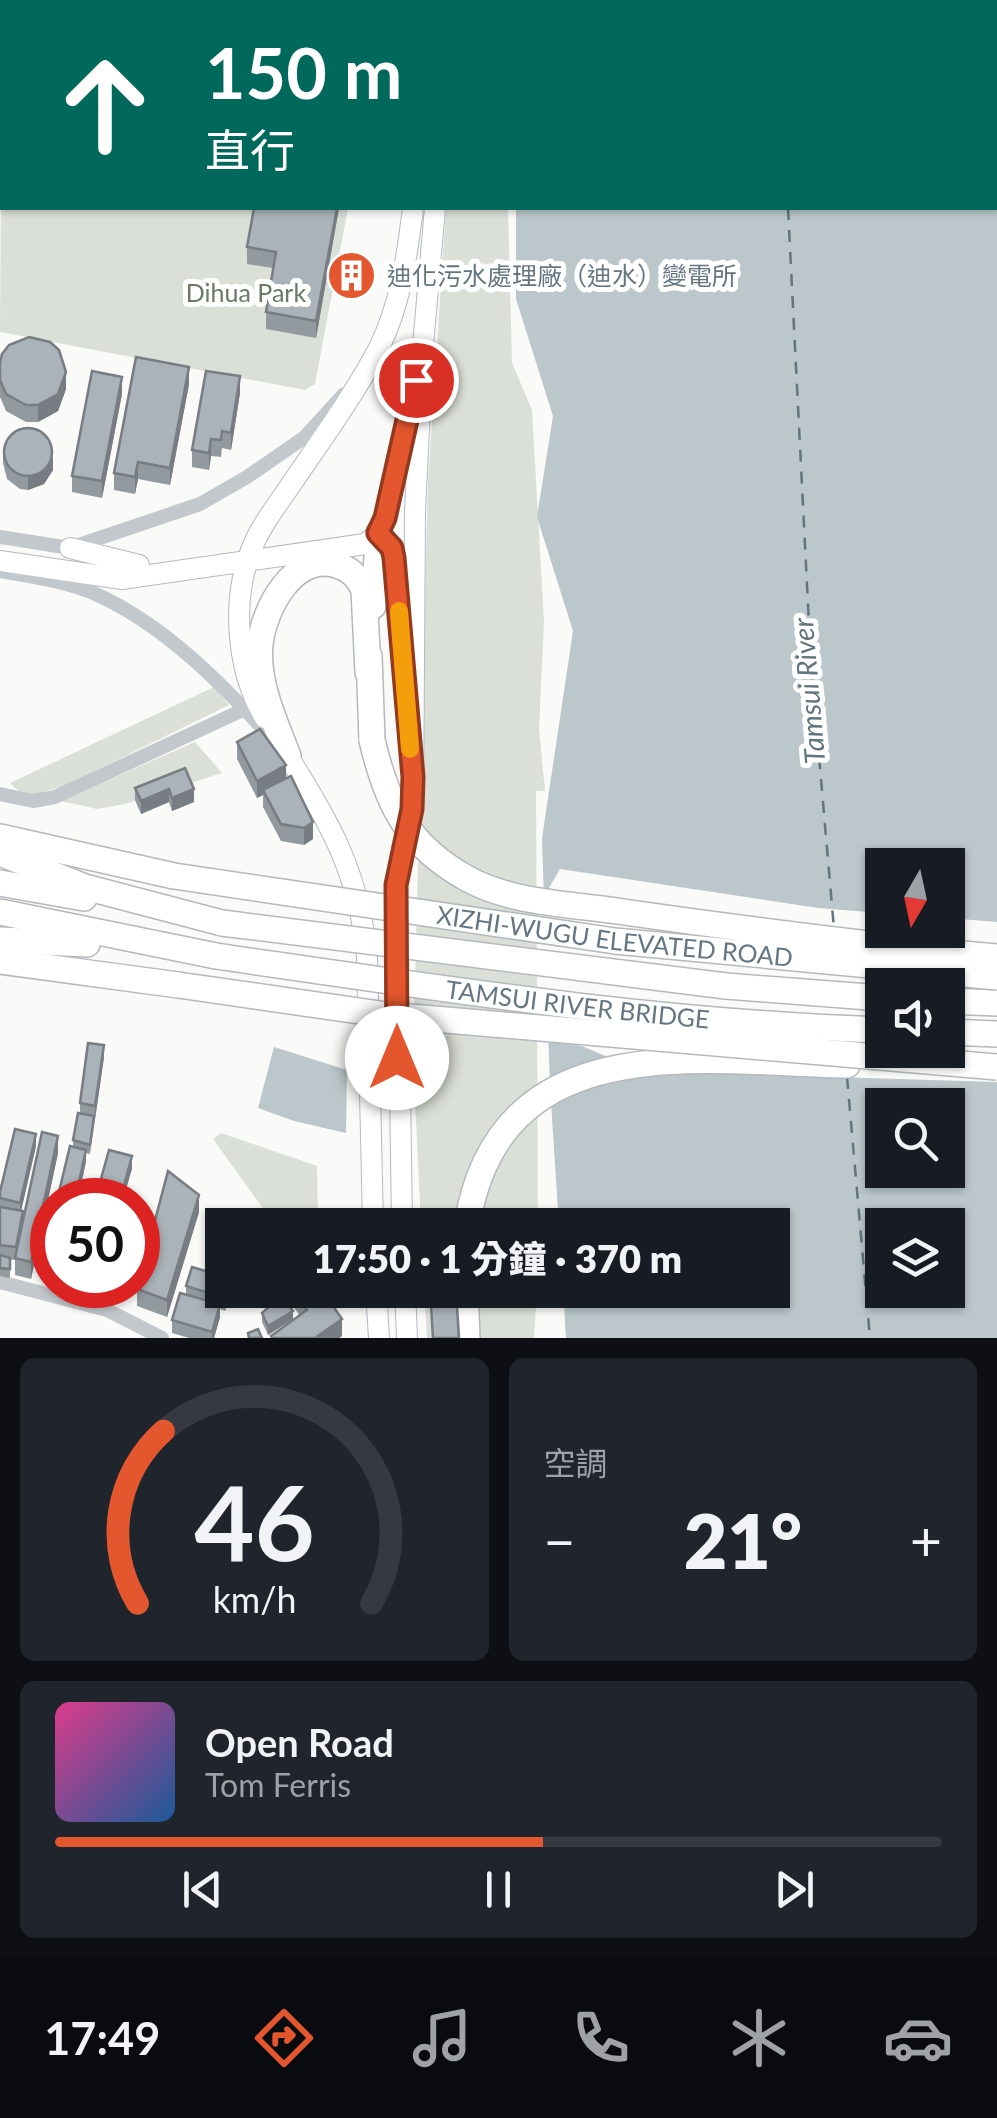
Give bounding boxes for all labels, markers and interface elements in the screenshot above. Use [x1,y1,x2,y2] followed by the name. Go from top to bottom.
[205,30,402,114] text: 150 m
[40,40,170,170] icon: ahead
[205,123,295,177] text: 直行
[326,250,378,302] building icon: 迪化污水處理廠（迪水）變電所
[387,260,737,290] place label: 迪化污水處理廠（迪水）變電所
[186,277,306,307] park label: Dihua Park
[374,338,459,423] pin
[389,353,444,408] icon: arrive
[785,616,831,765] water label: Tamsui River
[865,848,965,948] north arrow
[865,848,965,1308] map controls
[435,899,794,972] street label: XIZHI-WUGU ELEVATED ROAD
[865,968,965,1068] button: sound
[444,973,711,1033] street label: TAMSUI RIVER BRIDGE
[345,1006,449,1110] position arrow
[865,1088,965,1188] button: search
[30,1178,160,1308] speed limit sign: 50
[865,1208,965,1308] button: layers
[313,1235,682,1281] text: 17:50 · 1 分鐘 · 370 m
[544,1443,608,1482] text: 空調
[194,1458,315,1583] text: 46
[684,1495,802,1585] text: 21°
[544,1507,575,1573] text: −
[910,1507,942,1573] text: +
[212,1578,296,1621] text: km/h
[205,1719,394,1765] text: Open Road
[205,1765,351,1804] text: Tom Ferris
[175,1862,230,1917] icon: previous
[471,1862,526,1917] icon: pause
[767,1862,822,1917] icon: next
[249,2003,319,2073] icon: directions
[407,2003,477,2073] icon: music
[566,2003,636,2073] icon: phone
[724,2003,794,2073] icon: climate
[883,2003,953,2073] icon: car
[44,2011,160,2065] text: 17:49

